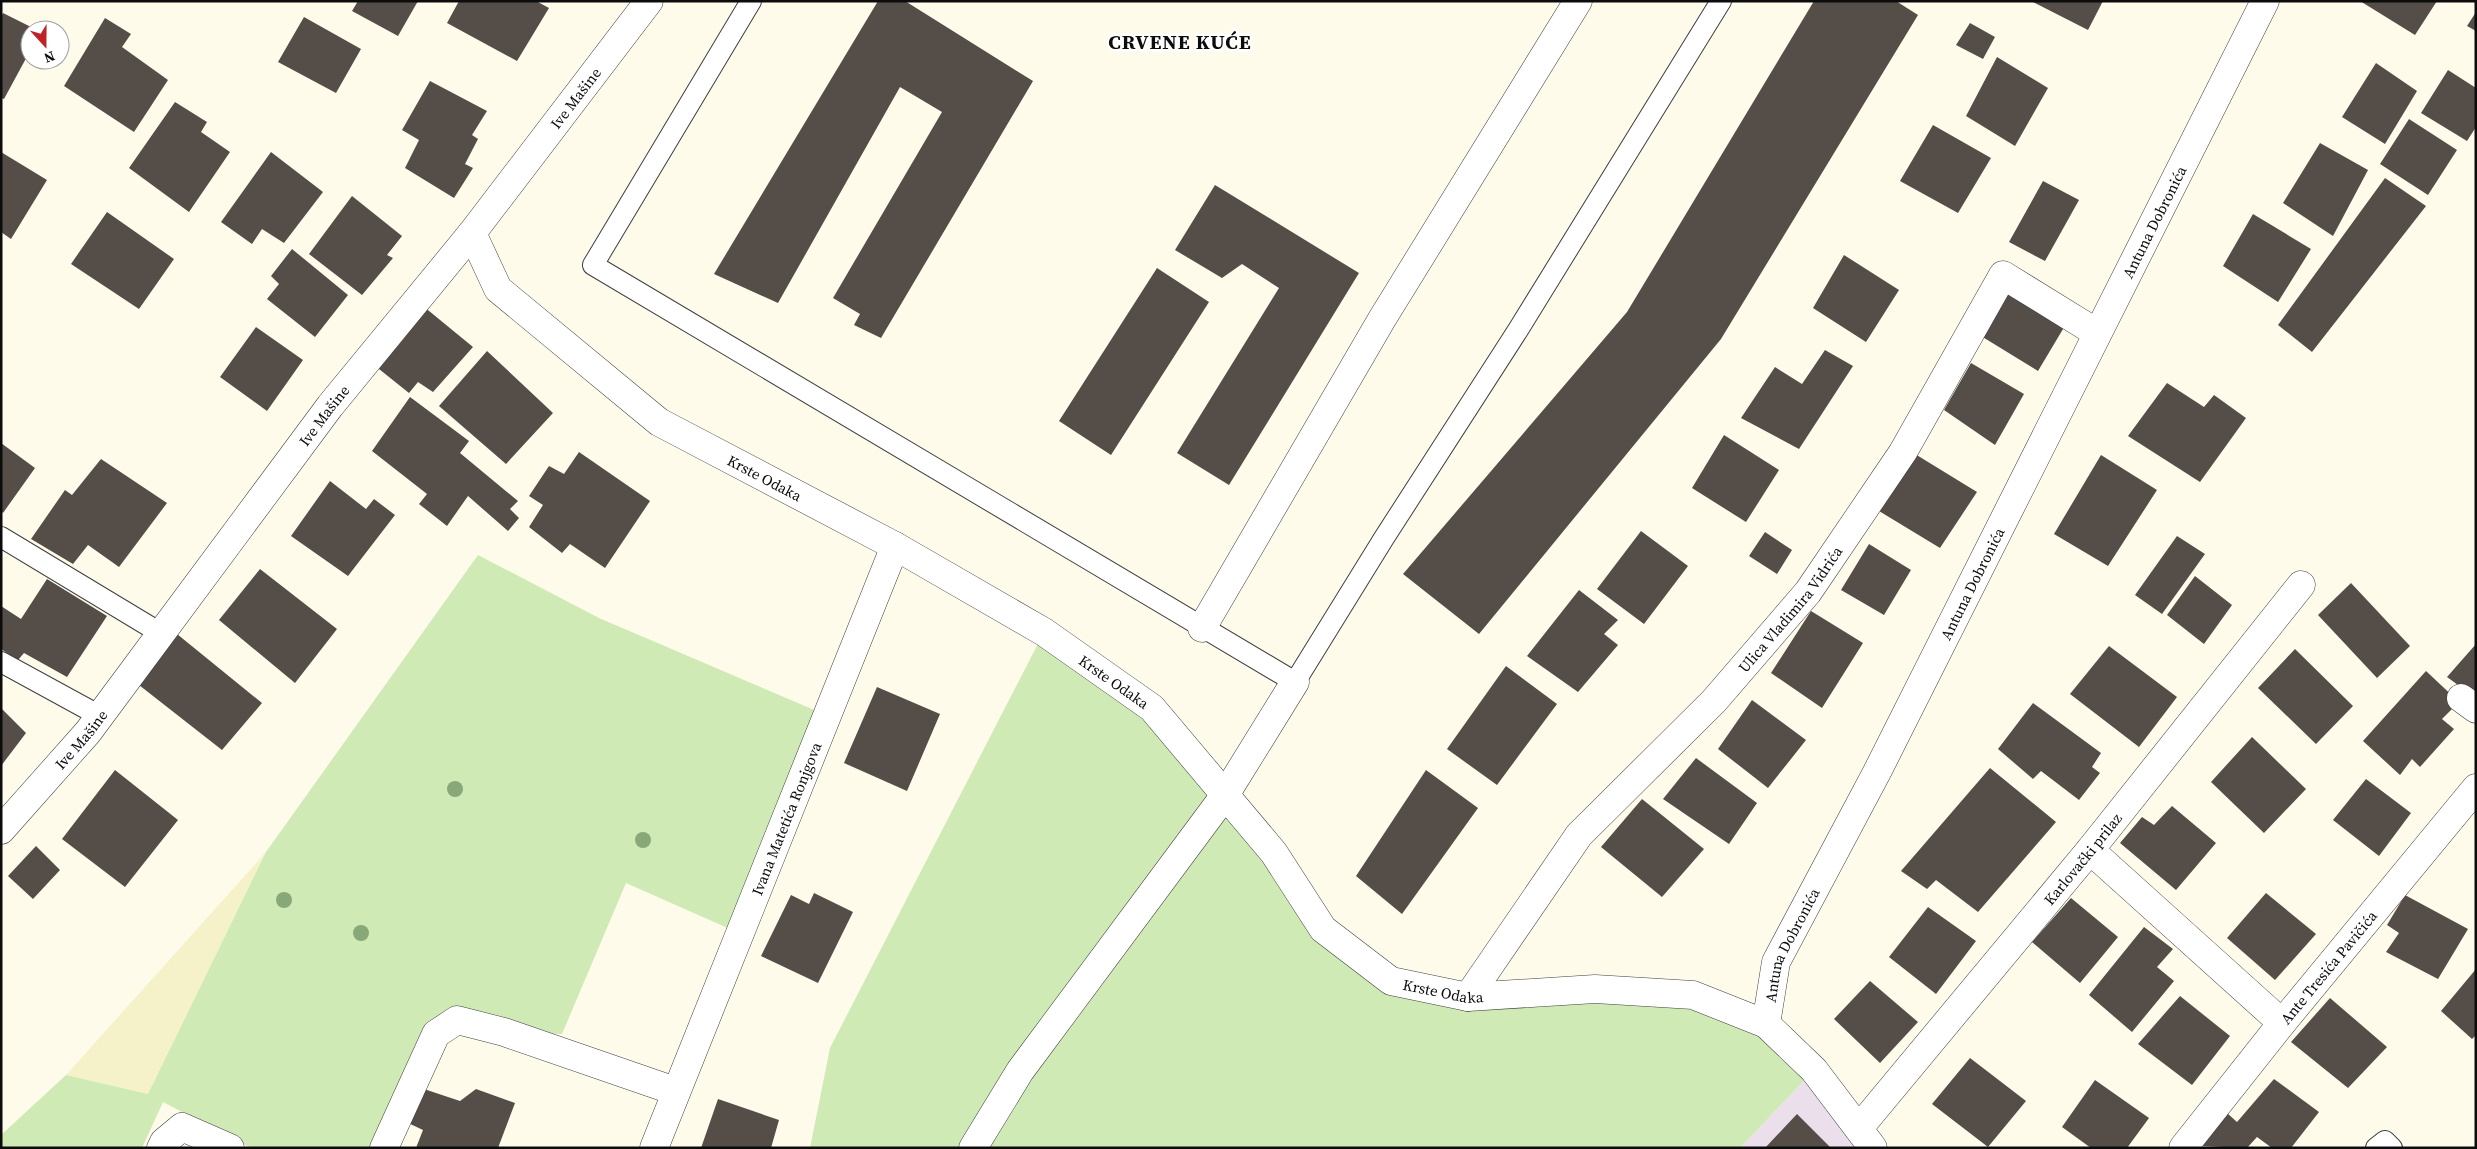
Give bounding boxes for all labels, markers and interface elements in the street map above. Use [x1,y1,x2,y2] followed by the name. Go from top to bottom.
[20,20,70,70] north arrow
[1108,28,1252,56] district label: CRVENE KUĆE
[41,46,58,68] text: N
[545,62,606,133] street label: Ive Mašine
[2117,162,2191,282] street label: Antuna Dobronića
[294,380,354,450] street label: Ive Mašine
[724,449,806,506] street label: Krste Odaka
[1935,523,2009,643] street label: Antuna Dobronića
[1733,541,1847,677] street label: Ulica Vladimira Vidrića
[1075,649,1154,714] street label: Krste Odaka
[50,705,112,773] street label: Ive Mašine
[746,738,826,898] street label: Ivana Matetića Ronjgova
[2038,808,2126,909] street label: Karlovački prilaz
[1759,884,1824,1004] street label: Antuna Dobronića
[2275,905,2382,1028] street label: Ante Tresića Pavičića
[1401,973,1484,1008] street label: Krste Odaka

